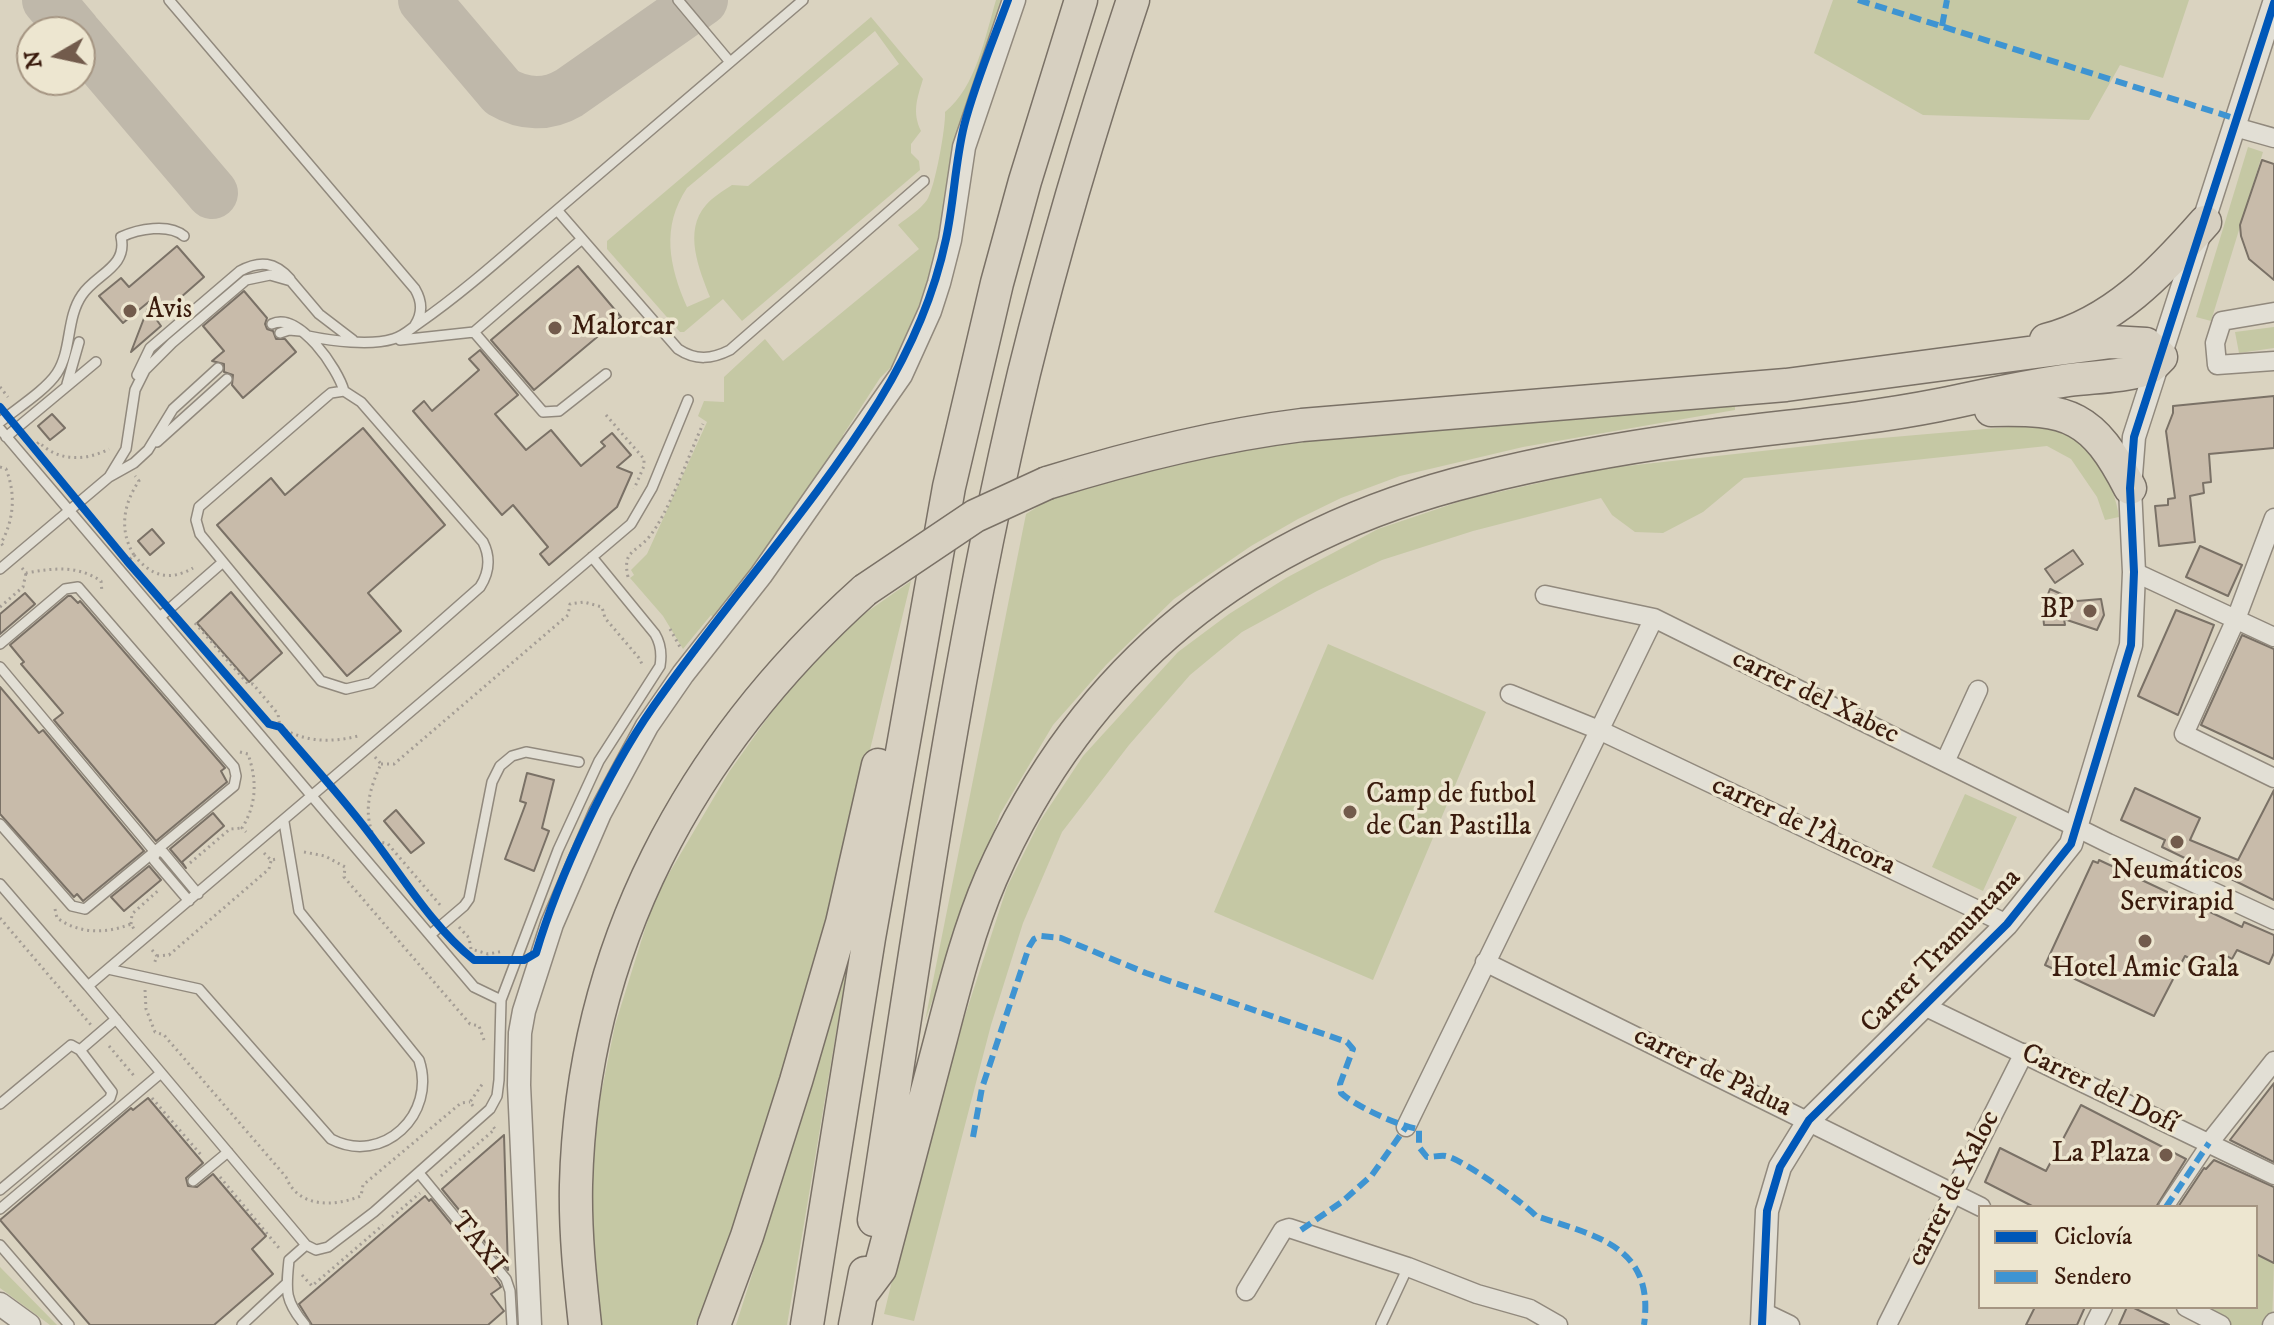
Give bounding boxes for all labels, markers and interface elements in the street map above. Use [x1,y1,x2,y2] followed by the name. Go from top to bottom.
[16,16,96,96] north arrow
[19,48,49,71] text: N
[146,294,192,328] place label: Avis
[121,302,139,320] marker: Avis
[571,311,675,345] place label: Malorcar
[546,319,564,337] marker: Malorcar
[2040,594,2074,628] place label: BP
[2081,602,2099,620] marker: BP
[1726,643,1904,753] street label: carrer del Xabec
[1706,770,1900,884] street label: carrer de l'Àncora
[1366,779,1536,845] place label: Camp de futbol de Can Pastilla
[1341,803,1359,821] marker: Camp de futbol de Can Pastilla
[2168,833,2186,851] marker: Neumáticos Servirapid
[2111,855,2243,921] place label: Neumáticos Servirapid
[1855,863,2029,1041] street label: Carrer Tramuntana
[2136,932,2154,950] marker: Hotel Amic Gala
[2051,953,2239,987] place label: Hotel Amic Gala
[1627,1020,1797,1126] street label: carrer de Pàdua
[2015,1038,2183,1142] street label: Carrer del Dofí
[1901,1105,2009,1273] street label: carrer de Xaloc
[2051,1138,2150,1172] place label: La Plaza
[2157,1146,2175,1164] marker: La Plaza
[1978,1205,2258,1309] legend
[442,1206,512,1282] street label: TAXI
[2054,1222,2132,1252] text: Ciclovía
[2054,1262,2132,1292] text: Sendero

